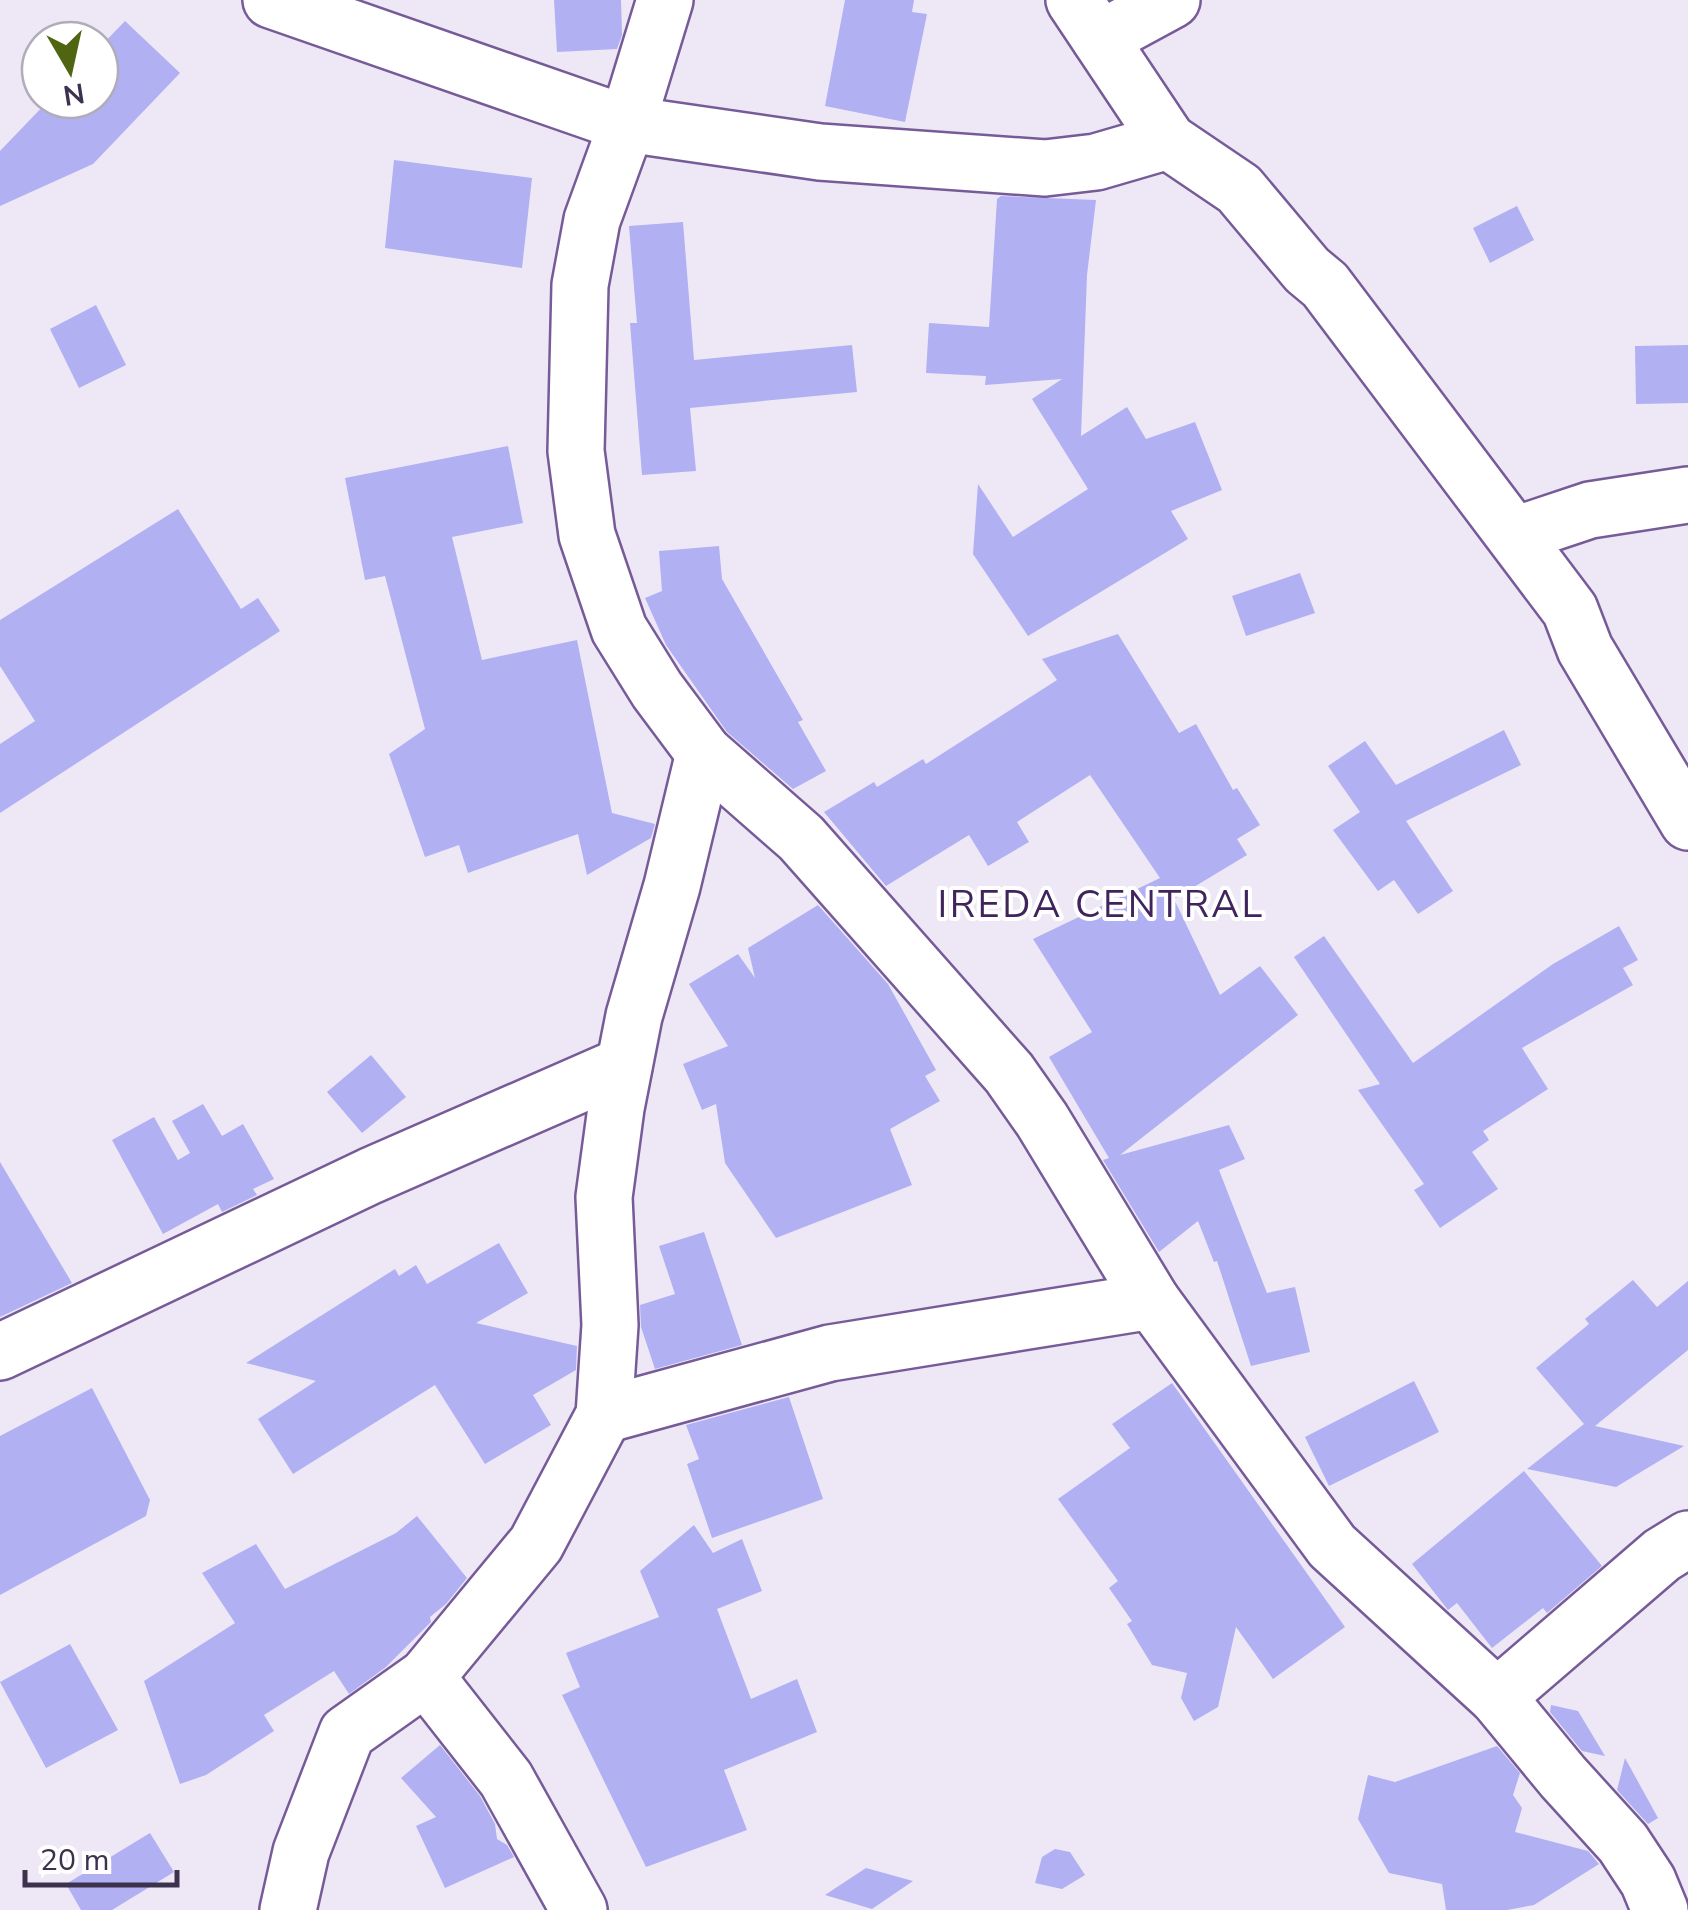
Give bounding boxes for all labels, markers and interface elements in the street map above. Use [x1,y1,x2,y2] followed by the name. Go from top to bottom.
[20,20,120,120] north arrow
[60,73,87,114] text: N
[937,879,1265,930] district label: IREDA CENTRAL
[25,1825,178,1887] scale bar
[40,1840,109,1881] text: 20 m

